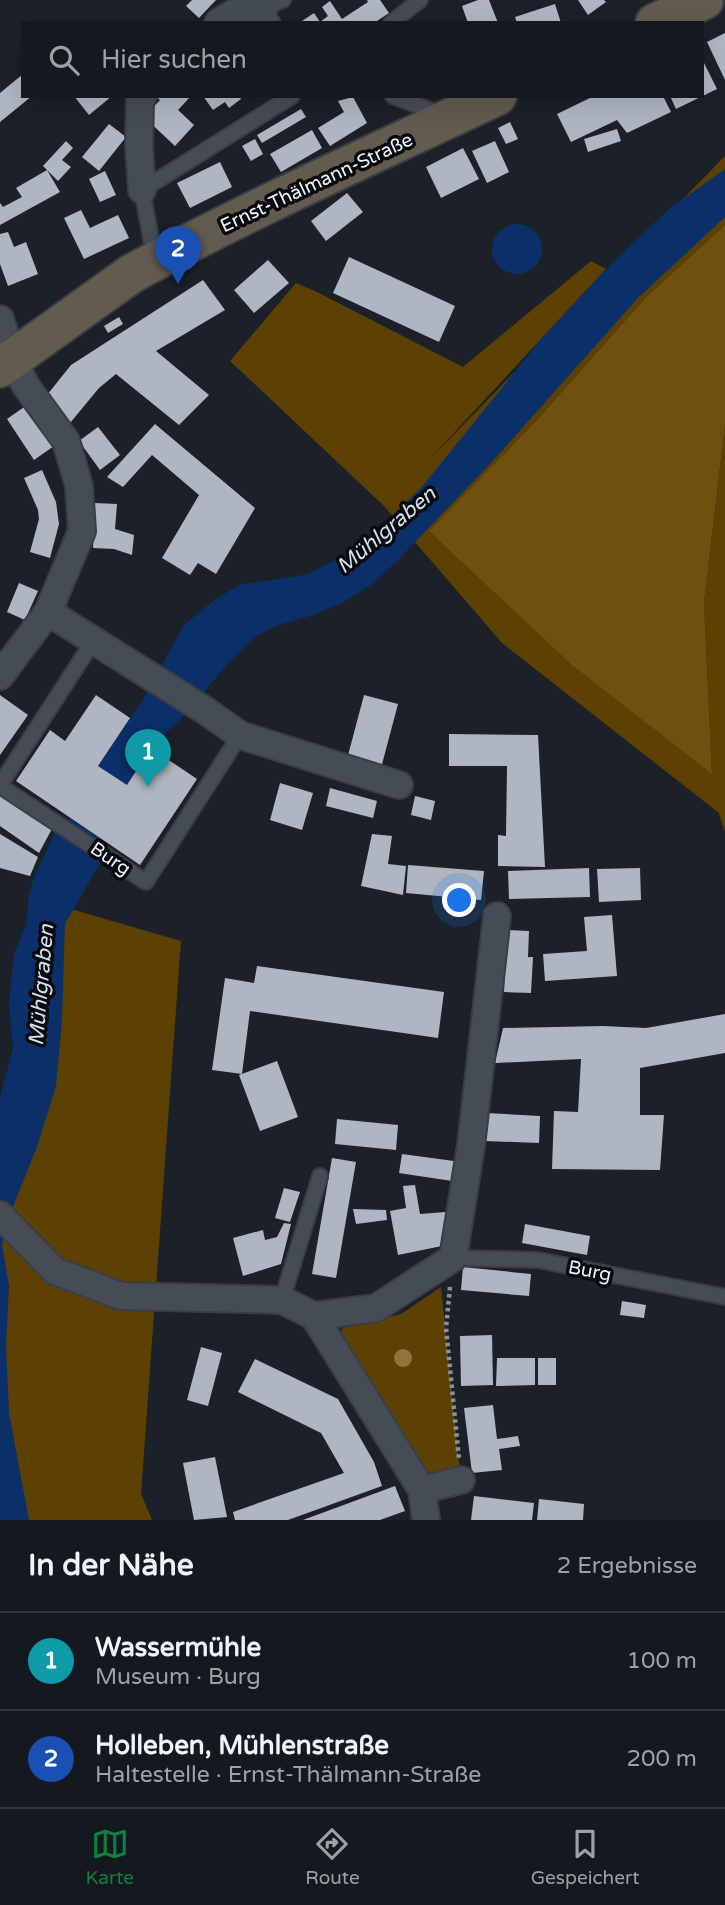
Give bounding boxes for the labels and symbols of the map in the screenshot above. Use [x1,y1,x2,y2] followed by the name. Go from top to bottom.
[217,129,416,237] street label: Ernst-Thälmann-Straße
[155,226,201,284] pin: 2
[332,481,442,579] water label: Mühlgraben
[125,729,171,787] pin: 1
[86,838,135,880] street label: Burg
[442,883,476,917] your location
[24,922,59,1047] water label: Mühlgraben
[566,1256,613,1286] street label: Burg

